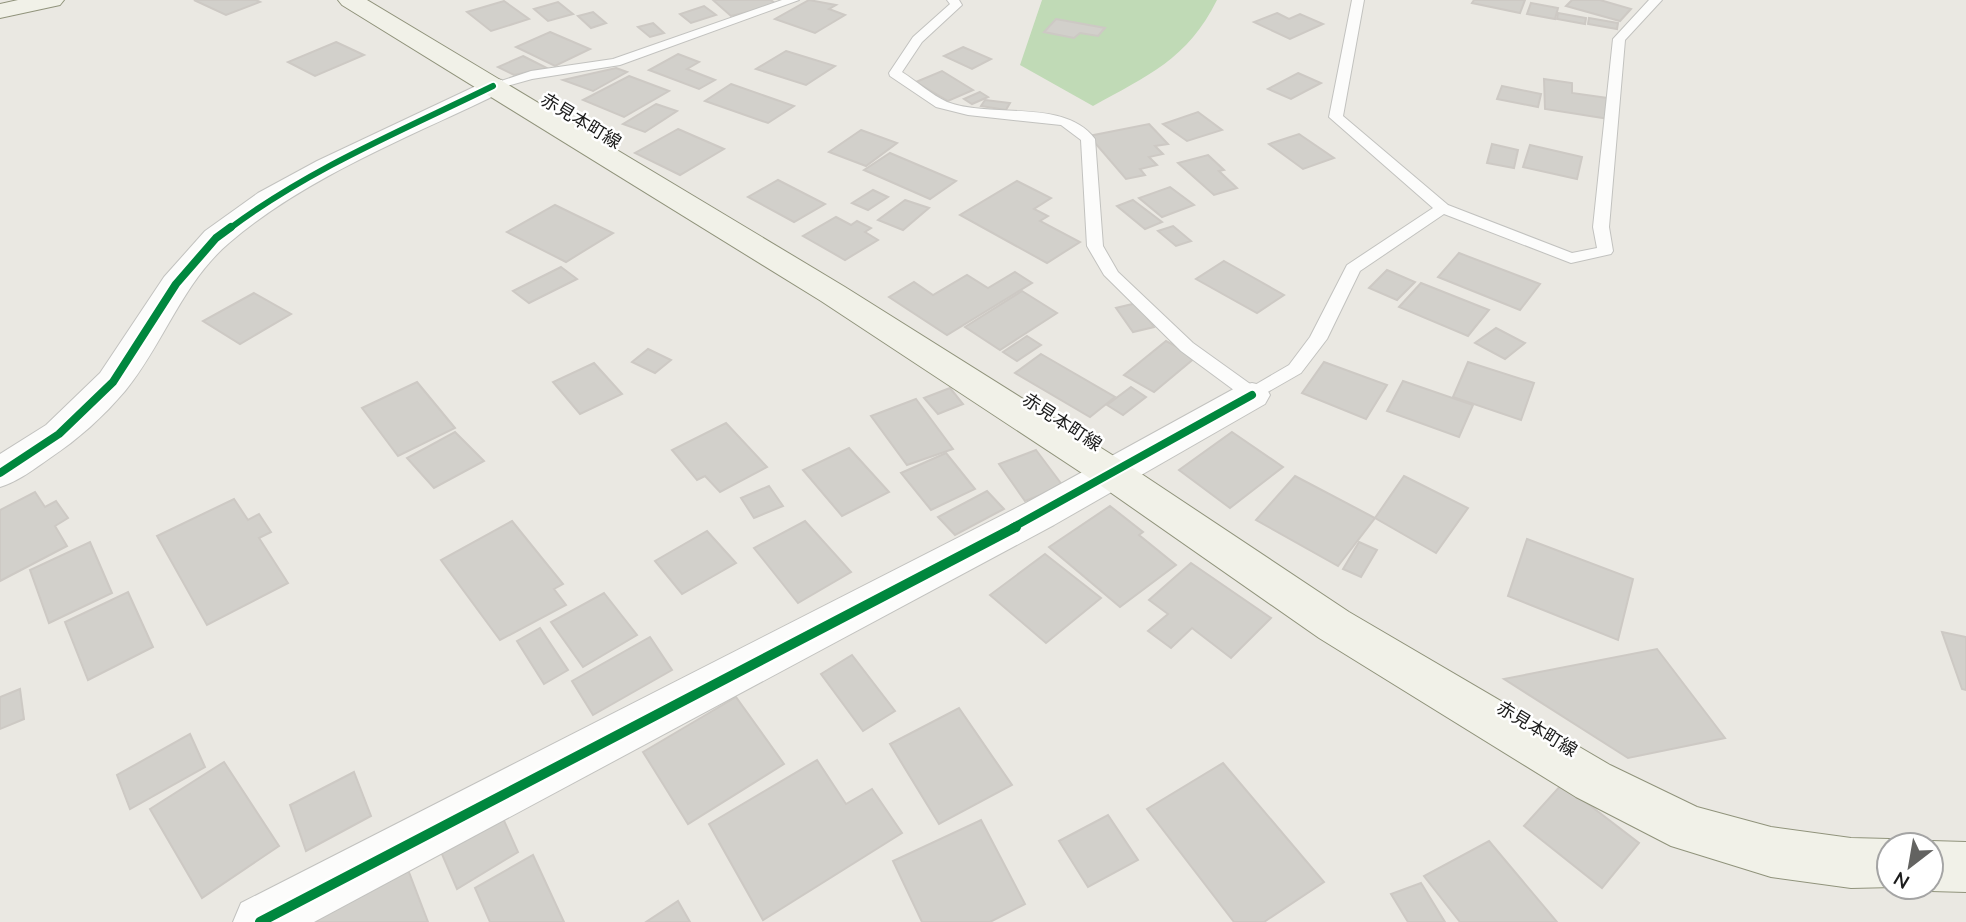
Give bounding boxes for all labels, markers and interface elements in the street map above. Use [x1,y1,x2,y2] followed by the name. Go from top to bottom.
[536,88,626,154] street label: 赤見本町線
[1018,387,1106,457] street label: 赤見本町線
[1492,696,1582,762] street label: 赤見本町線
[1875,831,1945,901] north arrow
[1889,865,1915,895] text: N

